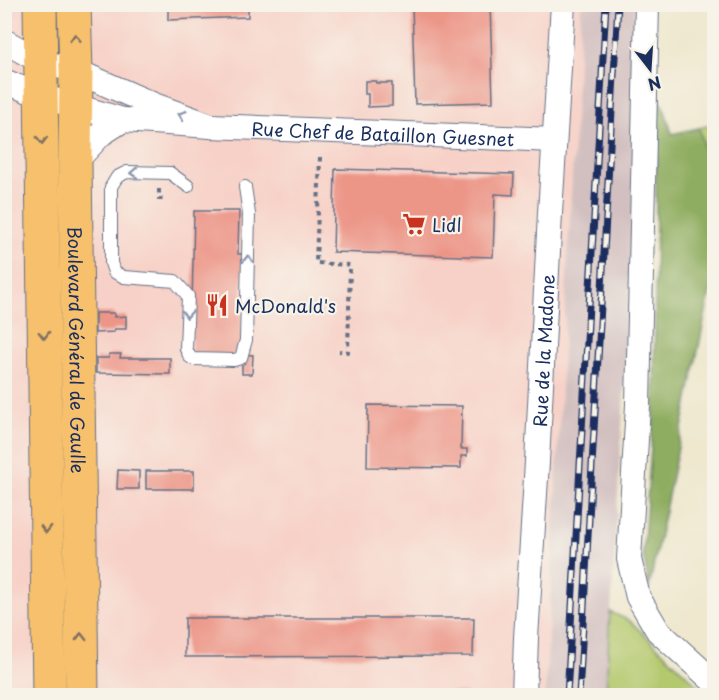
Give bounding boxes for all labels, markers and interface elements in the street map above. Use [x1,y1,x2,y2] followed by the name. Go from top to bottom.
[69,33,82,42] one-way arrow
[620,39,680,99] north arrow
[645,71,664,98] text: N
[177,110,187,123] one-way arrow
[251,114,515,152] street label: Rue Chef de Bataillon Guesnet
[35,136,48,145] one-way arrow
[129,167,138,180] one-way arrow
[401,211,427,237] supermarket icon: Lidl
[432,211,462,238] place label: Lidl
[62,226,93,474] street label: Boulevard Général de Gaulle
[242,255,254,264] one-way arrow
[525,273,560,428] street label: Rue de la Madone
[204,292,230,318] restaurant icon: McDonald's
[235,292,336,319] place label: McDonald's
[181,309,194,318] one-way arrow
[38,331,50,340] one-way arrow
[40,525,53,534] one-way arrow
[75,633,88,642] one-way arrow

